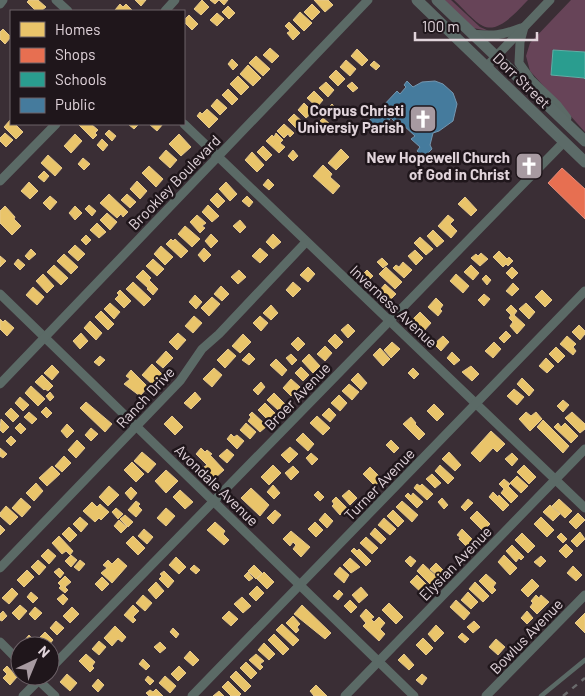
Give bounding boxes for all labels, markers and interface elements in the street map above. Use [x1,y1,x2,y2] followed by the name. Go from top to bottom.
[10,10,185,125] legend
[415,10,538,42] scale bar
[422,17,460,35] text: 100 m
[55,20,100,38] text: Homes
[55,45,95,63] text: Shops
[490,48,554,112] street label: Dorr Street
[55,70,107,88] text: Schools
[55,95,95,113] text: Public
[297,101,404,136] place label: Corpus Christi Universiy Parish
[408,104,438,134] church icon: Corpus Christi Universiy Parish
[124,131,224,233] street label: Brookley Boulevard
[366,148,510,183] place label: New Hopewell Church of God in Christ
[514,151,544,181] church icon: New Hopewell Church of God in Christ
[347,261,441,351] street label: Inverness Avenue
[260,358,334,434] street label: Broer Avenue
[112,363,178,431] street label: Ranch Drive
[171,440,263,530] street label: Avondale Avenue
[340,444,418,524] street label: Turner Avenue
[415,522,495,604] street label: Elysian Avenue
[486,595,566,677] street label: Bowlus Avenue
[10,636,60,686] north arrow
[35,642,54,661] text: N

